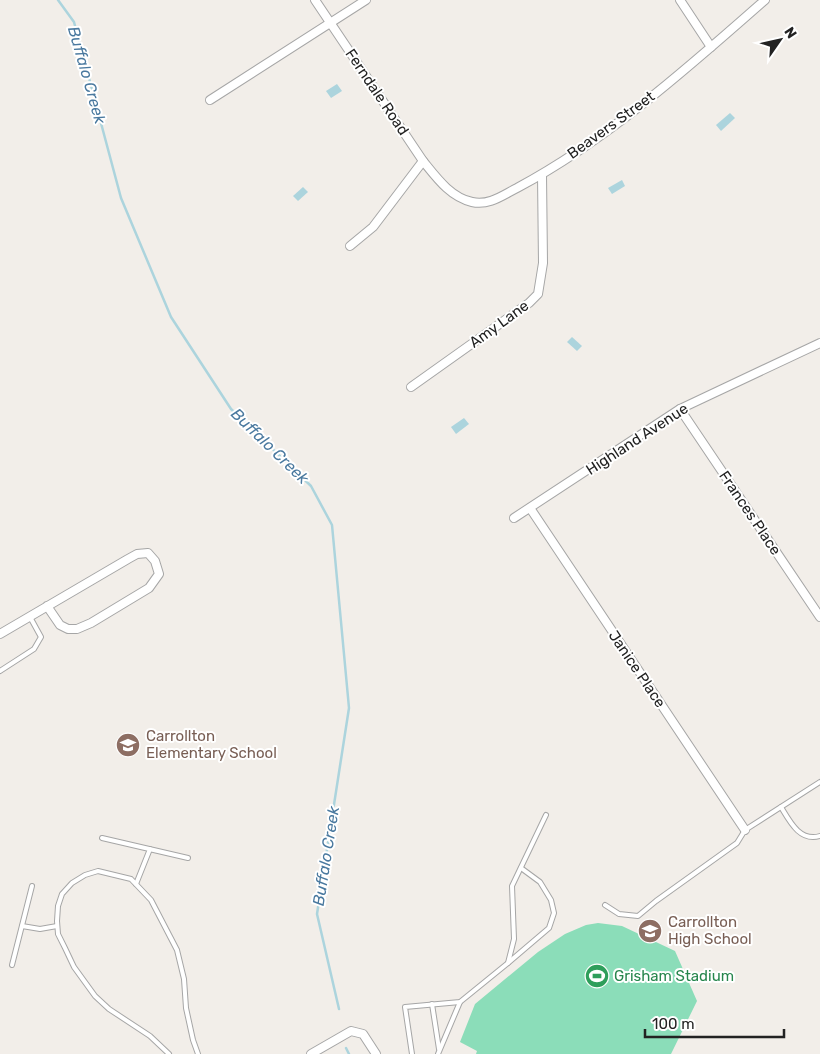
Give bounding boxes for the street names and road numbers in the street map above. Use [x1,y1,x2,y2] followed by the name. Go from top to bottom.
[342,45,412,139] street label: Ferndale Road
[564,87,658,163] street label: Beavers Street
[466,296,532,352] street label: Amy Lane
[583,399,691,479] street label: Highland Avenue
[715,467,785,559] street label: Frances Place
[605,627,669,711] street label: Janice Place

